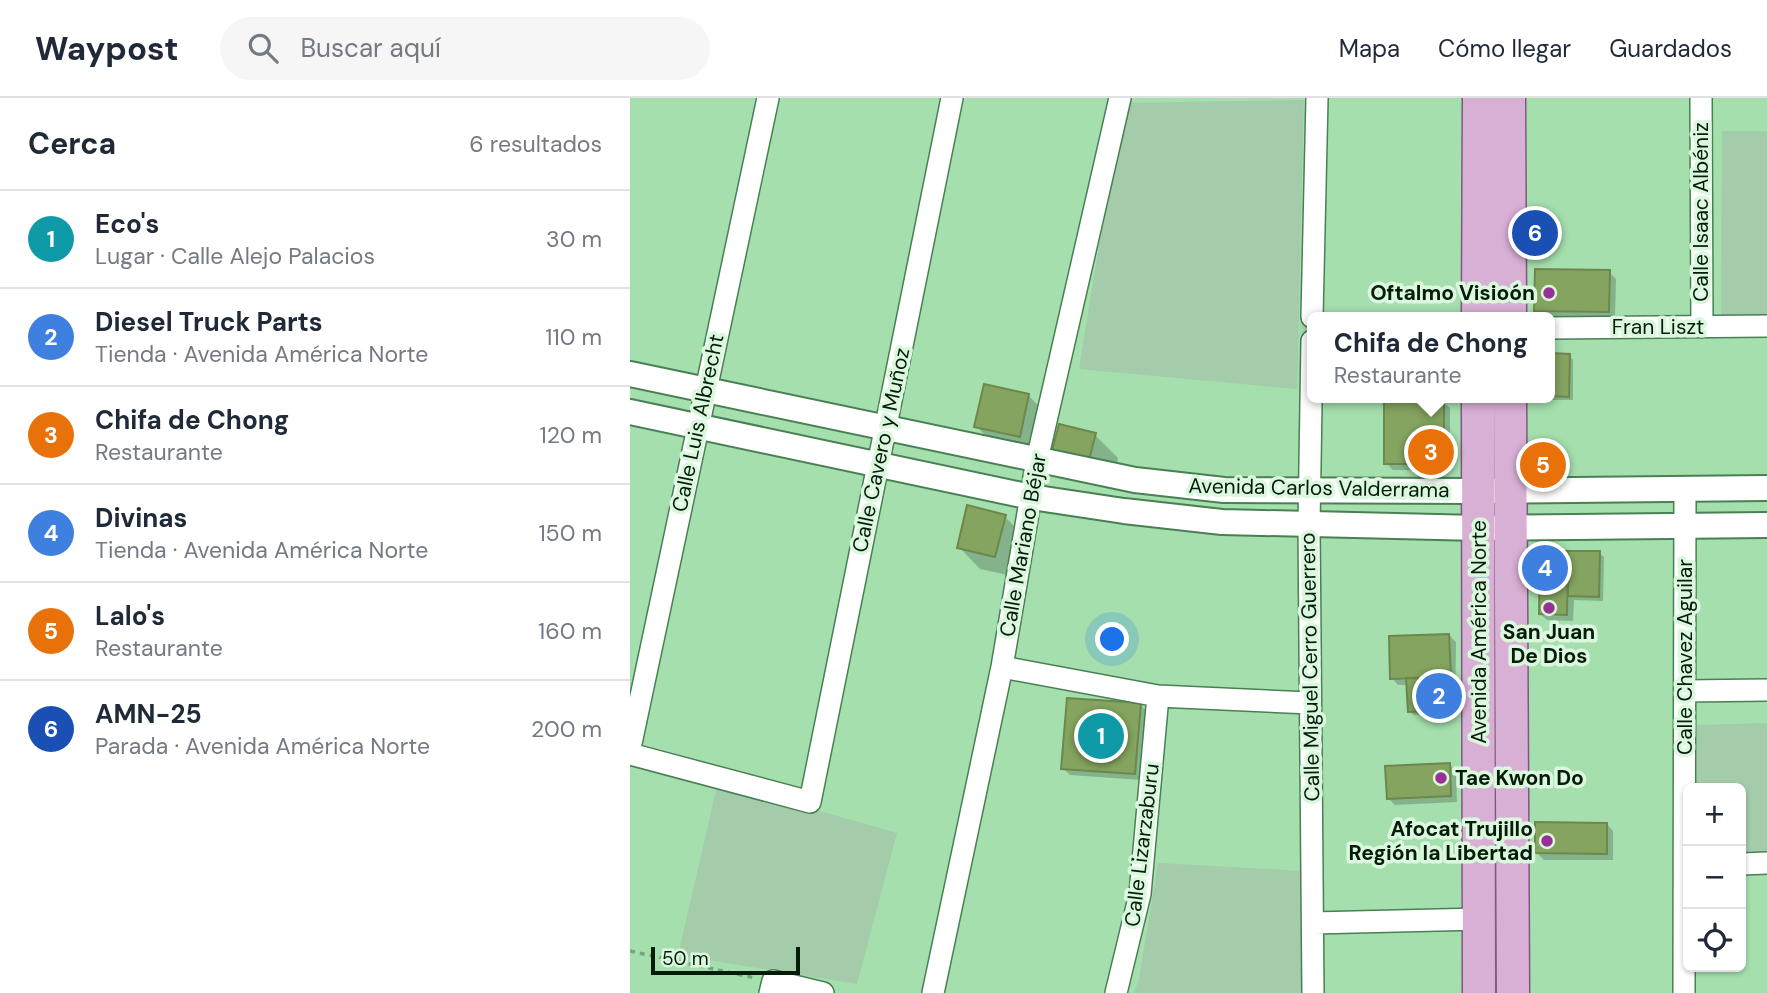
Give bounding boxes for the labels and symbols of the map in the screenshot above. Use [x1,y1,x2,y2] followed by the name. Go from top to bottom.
[1687,122,1715,302] street label: Calle Isaac Albéniz
[1512,207,1558,259] pin: 6
[1370,279,1535,307] place label: Oftalmo Visioón
[1541,285,1557,301] marker: Oftalmo Visioón
[1612,313,1704,341] street label: Fran Liszt
[665,332,731,514] street label: Calle Luis Albrecht
[846,345,916,555] street label: Calle Cavero y Muñoz
[1408,426,1454,478] pin: 3
[1520,439,1566,491] pin: 5
[993,451,1053,639] street label: Calle Mariano Béjar
[1188,472,1450,504] street label: Avenida Carlos Valderrama
[1465,520,1493,744] street label: Avenida América Norte
[1294,532,1326,802] street label: Calle Miguel Cerro Guerrero
[1522,542,1568,594] pin: 4
[1671,559,1699,755] street label: Calle Chavez Aguilar
[1541,600,1557,616] marker: San Juan De Dios
[1503,618,1595,670] place label: San Juan De Dios
[1095,622,1129,656] your location
[1416,670,1462,722] pin: 2
[1078,710,1124,762] pin: 1
[1118,762,1166,928] street label: Calle Lizarzaburu
[1455,764,1584,792] place label: Tae Kwon Do
[1433,770,1449,786] marker: Tae Kwon Do
[1349,815,1533,867] place label: Afocat Trujillo Región la Libertad
[1539,833,1555,849] marker: Afocat Trujillo Región la Libertad
[651,944,800,976] scale bar

